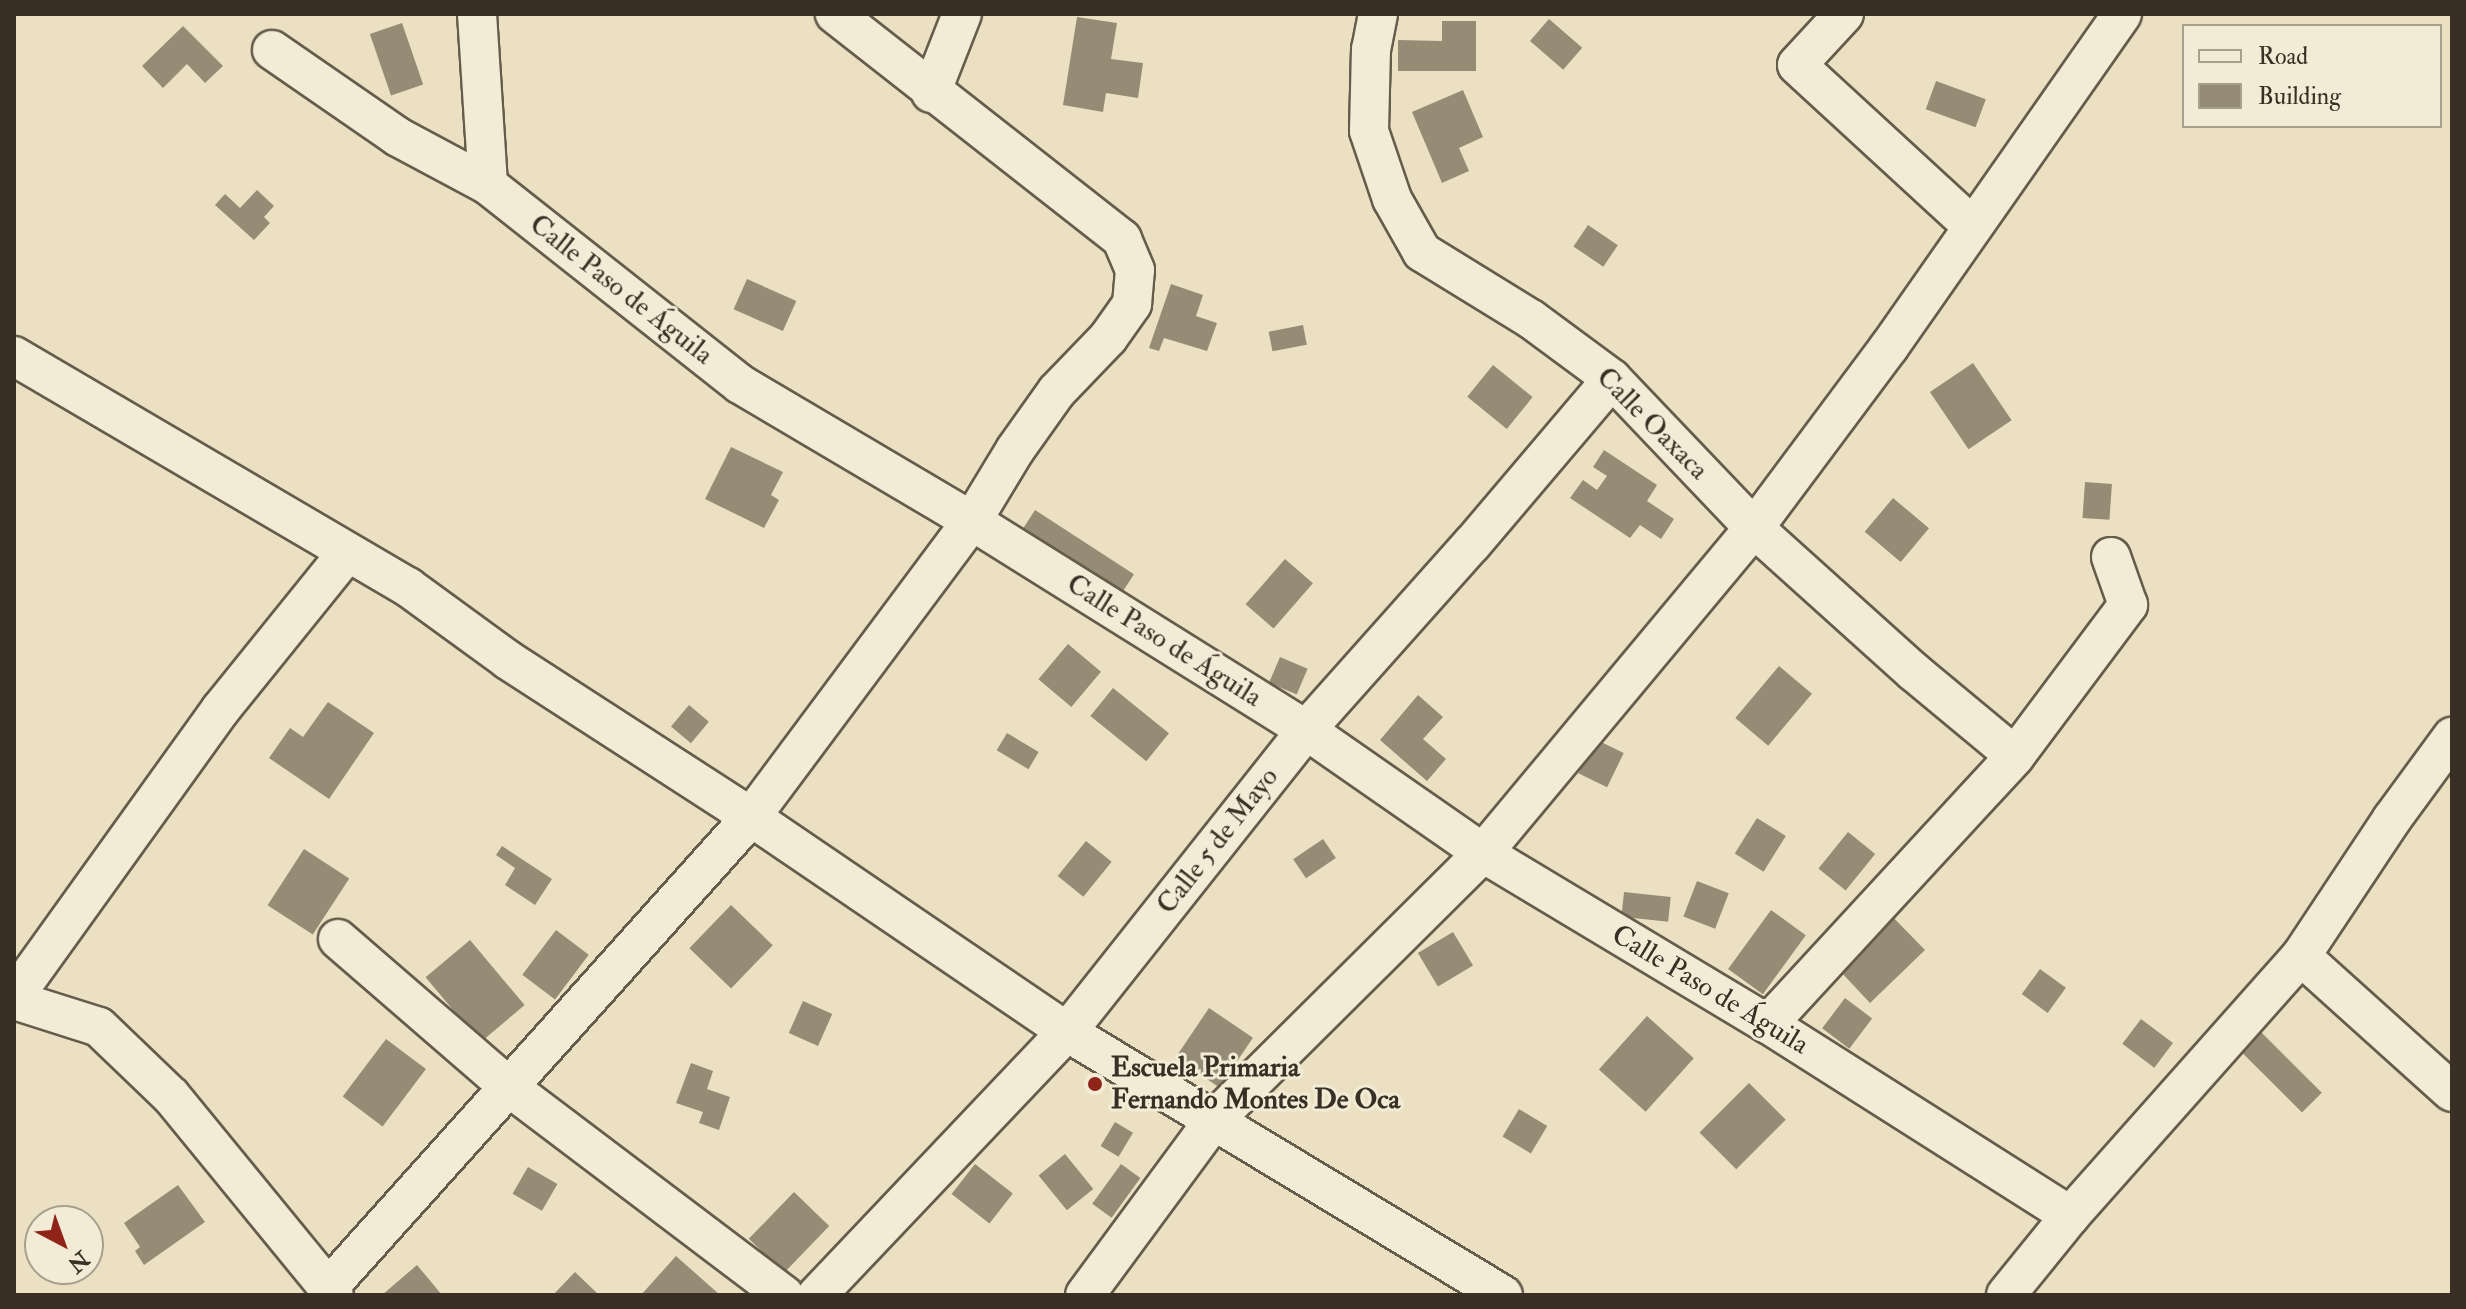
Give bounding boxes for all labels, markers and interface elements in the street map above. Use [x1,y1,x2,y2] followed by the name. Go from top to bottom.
[2182,24,2442,128] legend
[2258,41,2308,72] text: Road
[2258,81,2341,112] text: Building
[523,208,719,372] street label: Calle Paso de Águila
[1589,361,1715,487] street label: Calle Oaxaca
[1060,567,1268,715] street label: Calle Paso de Águila
[1150,761,1286,921] street label: Calle 5 de Mayo
[1605,918,1815,1062] street label: Calle Paso de Águila
[1111,1051,1400,1117] place label: Escuela Primaria Fernando Montes De Oca
[1086,1075,1104,1093] marker: Escuela Primaria Fernando Montes De Oca
[24,1205,104,1285] north arrow
[62,1245,95,1279] text: N

